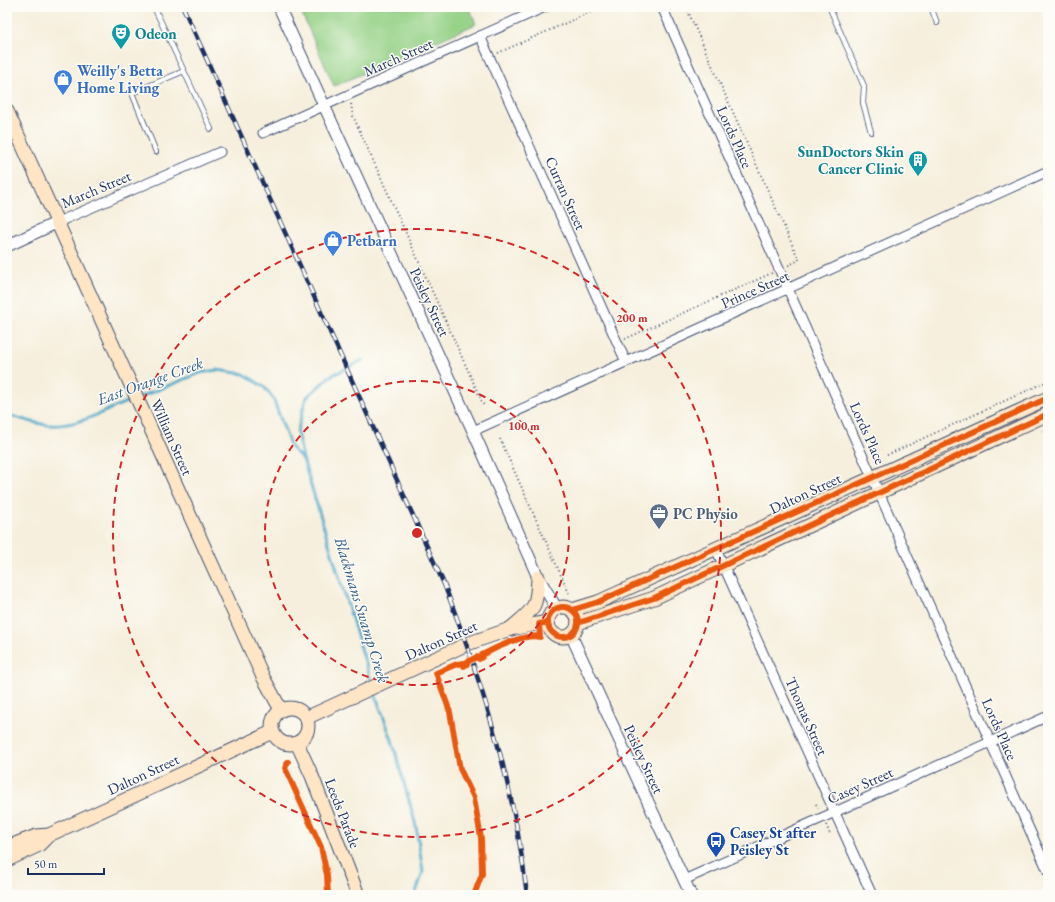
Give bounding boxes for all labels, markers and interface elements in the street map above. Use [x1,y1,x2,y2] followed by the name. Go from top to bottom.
[110,22,132,50] theatre icon: Odeon
[135,24,177,43] place label: Odeon
[360,33,436,81] street label: March Street
[77,61,163,97] place label: Weilly's Betta Home Living
[52,68,74,96] shop icon: Weilly's Betta Home Living
[713,103,757,171] street label: Lords Place
[798,142,905,178] place label: SunDoctors Skin Cancer Clinic
[907,149,929,177] building icon: SunDoctors Skin Cancer Clinic
[541,153,591,233] street label: Curran Street
[58,166,134,212] street label: March Street
[322,229,344,257] shop icon: Petbarn
[347,231,397,250] place label: Petbarn
[406,265,454,340] street label: Peisley Street
[718,265,792,312] street label: Prince Street
[616,310,648,326] text: 200 m
[93,352,206,410] water label: East Orange Creek
[147,396,197,478] street label: William Street
[846,399,890,467] street label: Lords Place
[508,418,540,434] text: 100 m
[766,468,844,518] street label: Dalton Street
[648,502,670,530] office icon: PC Physio
[673,504,738,523] place label: PC Physio
[410,526,424,540] centre of rings
[330,534,394,686] water label: Blackmans Swamp Creek
[402,616,480,664] street label: Dalton Street
[781,674,833,758] street label: Thomas Street
[978,695,1022,763] street label: Lords Place
[620,722,668,797] street label: Peisley Street
[104,749,182,799] street label: Dalton Street
[824,762,896,808] street label: Casey Street
[321,775,365,851] street label: Leeds Parade
[730,823,817,859] place label: Casey St after Peisley St
[705,830,727,858] bus stop icon: Casey St after Peisley St
[28,850,104,876] scale bar
[34,856,58,872] text: 50 m

